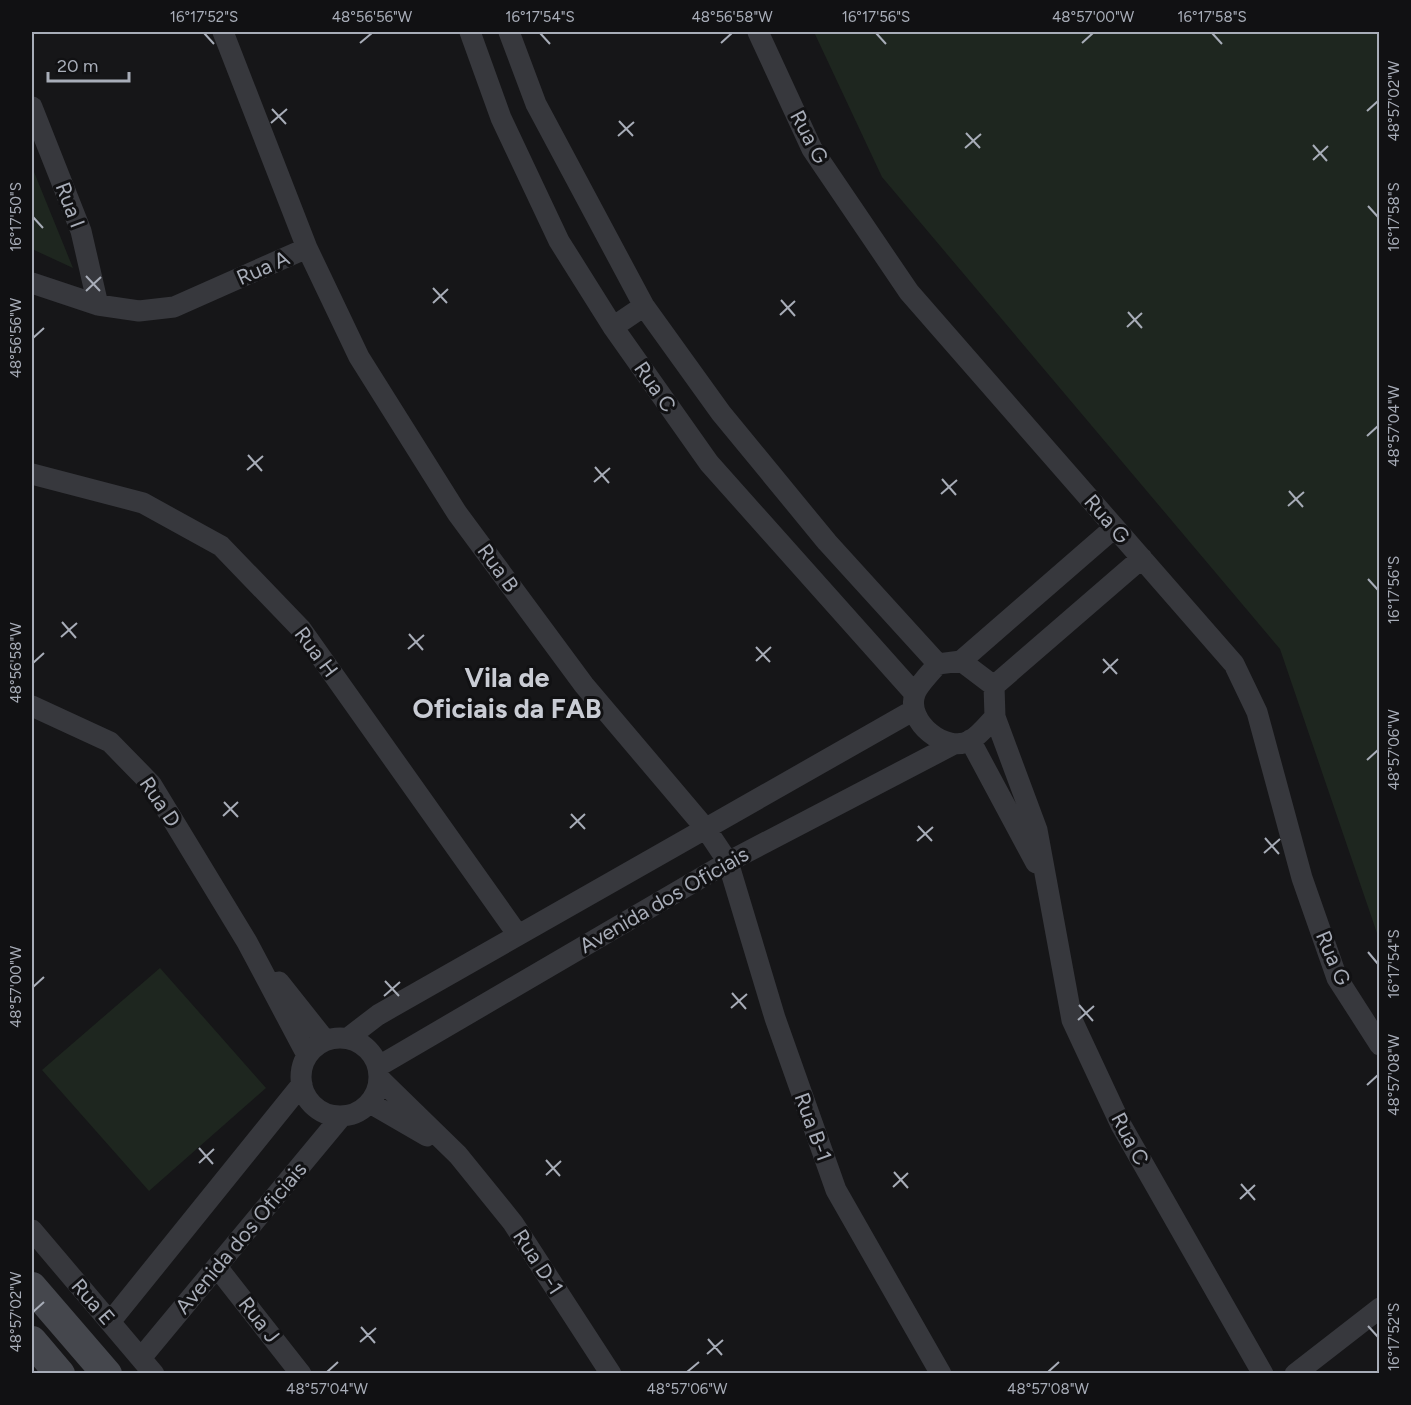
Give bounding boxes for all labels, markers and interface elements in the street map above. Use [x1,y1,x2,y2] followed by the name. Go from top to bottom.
[170,8,238,26] text: 16°17'52"S
[332,8,413,26] text: 48°56'56"W
[505,8,575,26] text: 16°17'54"S
[691,8,773,26] text: 48°56'58"W
[842,8,910,26] text: 16°17'56"S
[1052,8,1135,26] text: 48°57'00"W
[1177,8,1247,26] text: 16°17'58"S
[48,45,129,83] scale bar
[57,55,98,77] text: 20 m
[1385,60,1403,141] text: 48°57'02"W
[785,106,834,168] street label: Rua G
[50,179,90,231] street label: Rua I
[7,182,25,252] text: 16°17'50"S
[1385,182,1403,252] text: 16°17'58"S
[233,245,293,290] street label: Rua A
[7,297,25,378] text: 48°56'56"W
[629,357,682,417] street label: Rua C
[1385,384,1403,467] text: 48°57'04"W
[1079,489,1135,548] street label: Rua G
[473,539,524,597] street label: Rua B
[1385,556,1403,624] text: 16°17'56"S
[7,622,25,704] text: 48°56'58"W
[289,622,343,682] street label: Rua H
[413,661,601,725] district label: Vila de Oficiais da FAB
[1385,709,1403,791] text: 48°57'06"W
[135,772,186,832] street label: Rua D
[575,841,753,958] street label: Avenida dos Oficiais
[1311,927,1356,989] street label: Rua G
[1385,929,1403,999] text: 16°17'54"S
[7,945,25,1028] text: 48°57'00"W
[1385,1034,1403,1116] text: 48°57'08"W
[790,1089,837,1164] street label: Rua B-1
[1106,1108,1155,1169] street label: Rua C
[170,1157,312,1319] street label: Avenida dos Oficiais
[508,1224,569,1299] street label: Rua D-1
[7,1271,25,1352] text: 48°57'02"W
[66,1273,120,1330] street label: Rua E
[234,1292,285,1348] street label: Rua J
[1385,1303,1403,1371] text: 16°17'52"S
[286,1380,369,1398] text: 48°57'04"W
[646,1380,728,1398] text: 48°57'06"W
[1007,1380,1089,1398] text: 48°57'08"W

